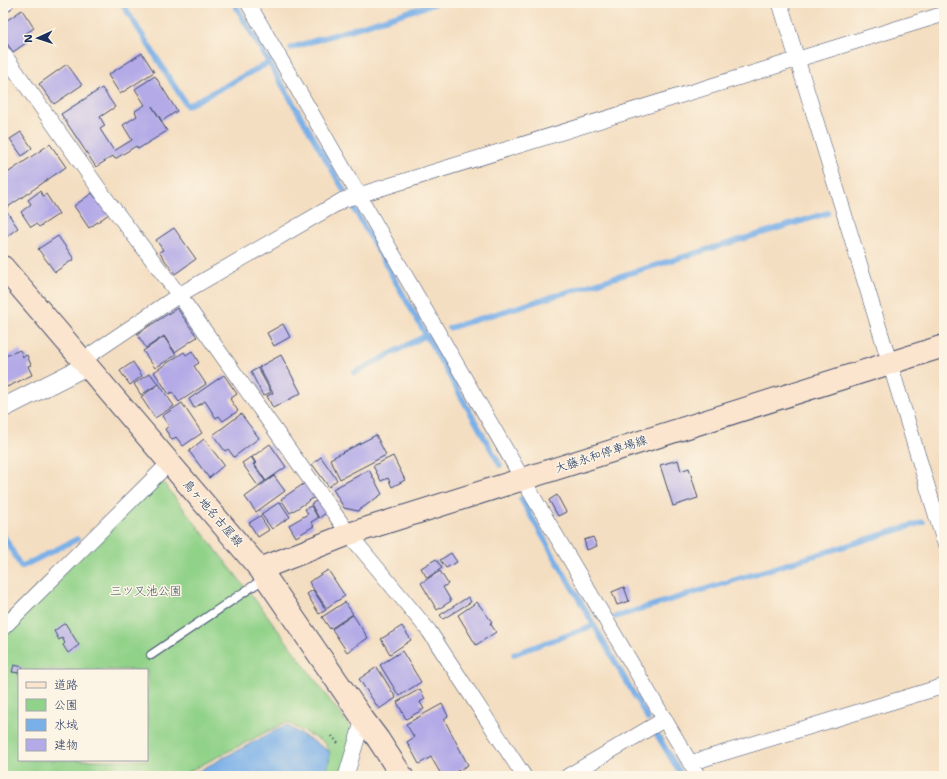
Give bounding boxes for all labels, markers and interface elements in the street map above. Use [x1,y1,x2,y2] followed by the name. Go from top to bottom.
[18,18,58,58] north arrow
[21,33,36,43] text: N
[553,432,649,476] street label: 大藤永和停車場線
[179,476,247,550] street label: 鳥ヶ地名古屋線
[110,583,182,599] park label: 三ツ又池公園
[18,669,148,761] legend
[54,677,78,693] text: 道路
[54,697,78,713] text: 公園
[54,717,78,733] text: 水域
[54,737,78,753] text: 建物

